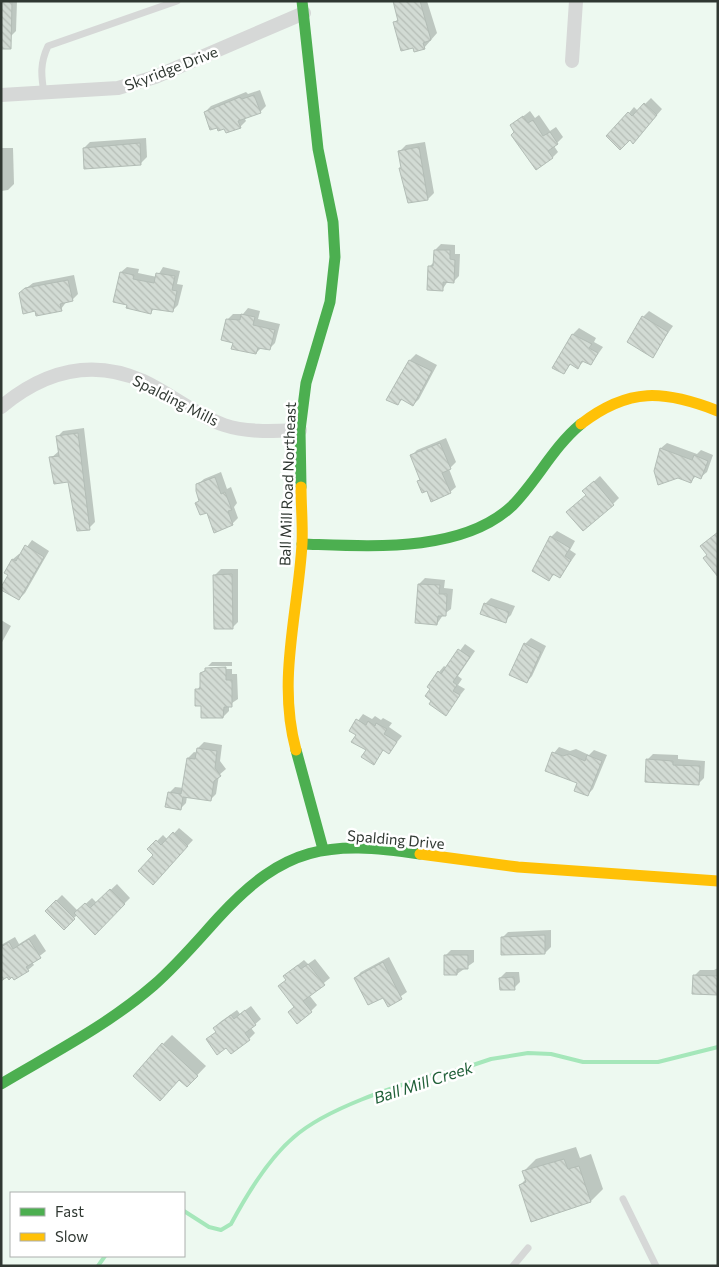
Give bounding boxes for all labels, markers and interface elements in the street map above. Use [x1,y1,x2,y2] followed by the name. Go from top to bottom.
[122,42,220,94] street label: Skyridge Drive
[130,371,222,429] street label: Spalding Mills
[275,402,299,566] street label: Ball Mill Road Northeast
[347,826,446,852] street label: Spalding Drive
[371,1057,475,1107] water label: Ball Mill Creek
[10,1192,185,1257] legend
[55,1202,84,1220] text: Fast
[55,1227,88,1245] text: Slow

